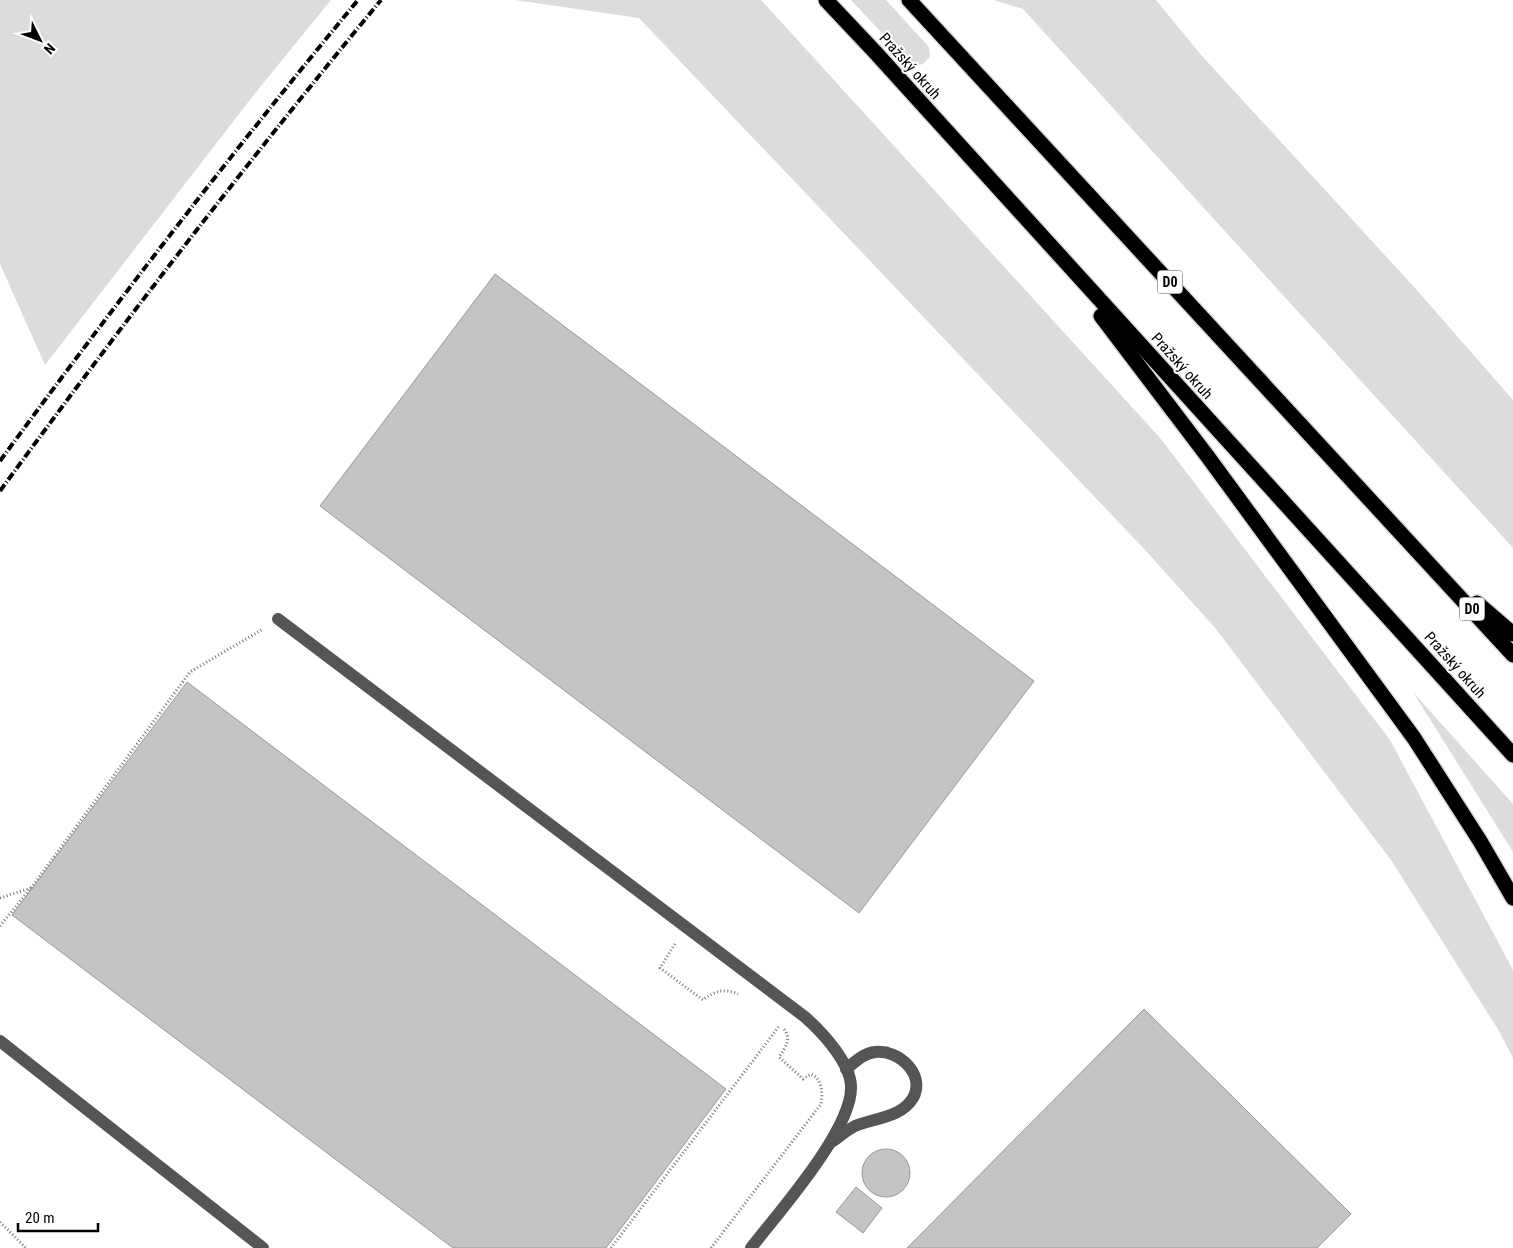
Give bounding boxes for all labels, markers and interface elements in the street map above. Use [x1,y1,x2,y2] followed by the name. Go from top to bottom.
[15,15,65,65] north arrow
[876,29,944,103] street label: Pražský okruh
[41,40,58,57] text: N
[1158,270,1182,294] road number: D0
[1148,329,1216,403] street label: Pražský okruh
[1460,598,1484,620] road number: D0
[1421,628,1489,702] street label: Pražský okruh
[18,1200,98,1232] scale bar
[25,1209,55,1227] text: 20 m

